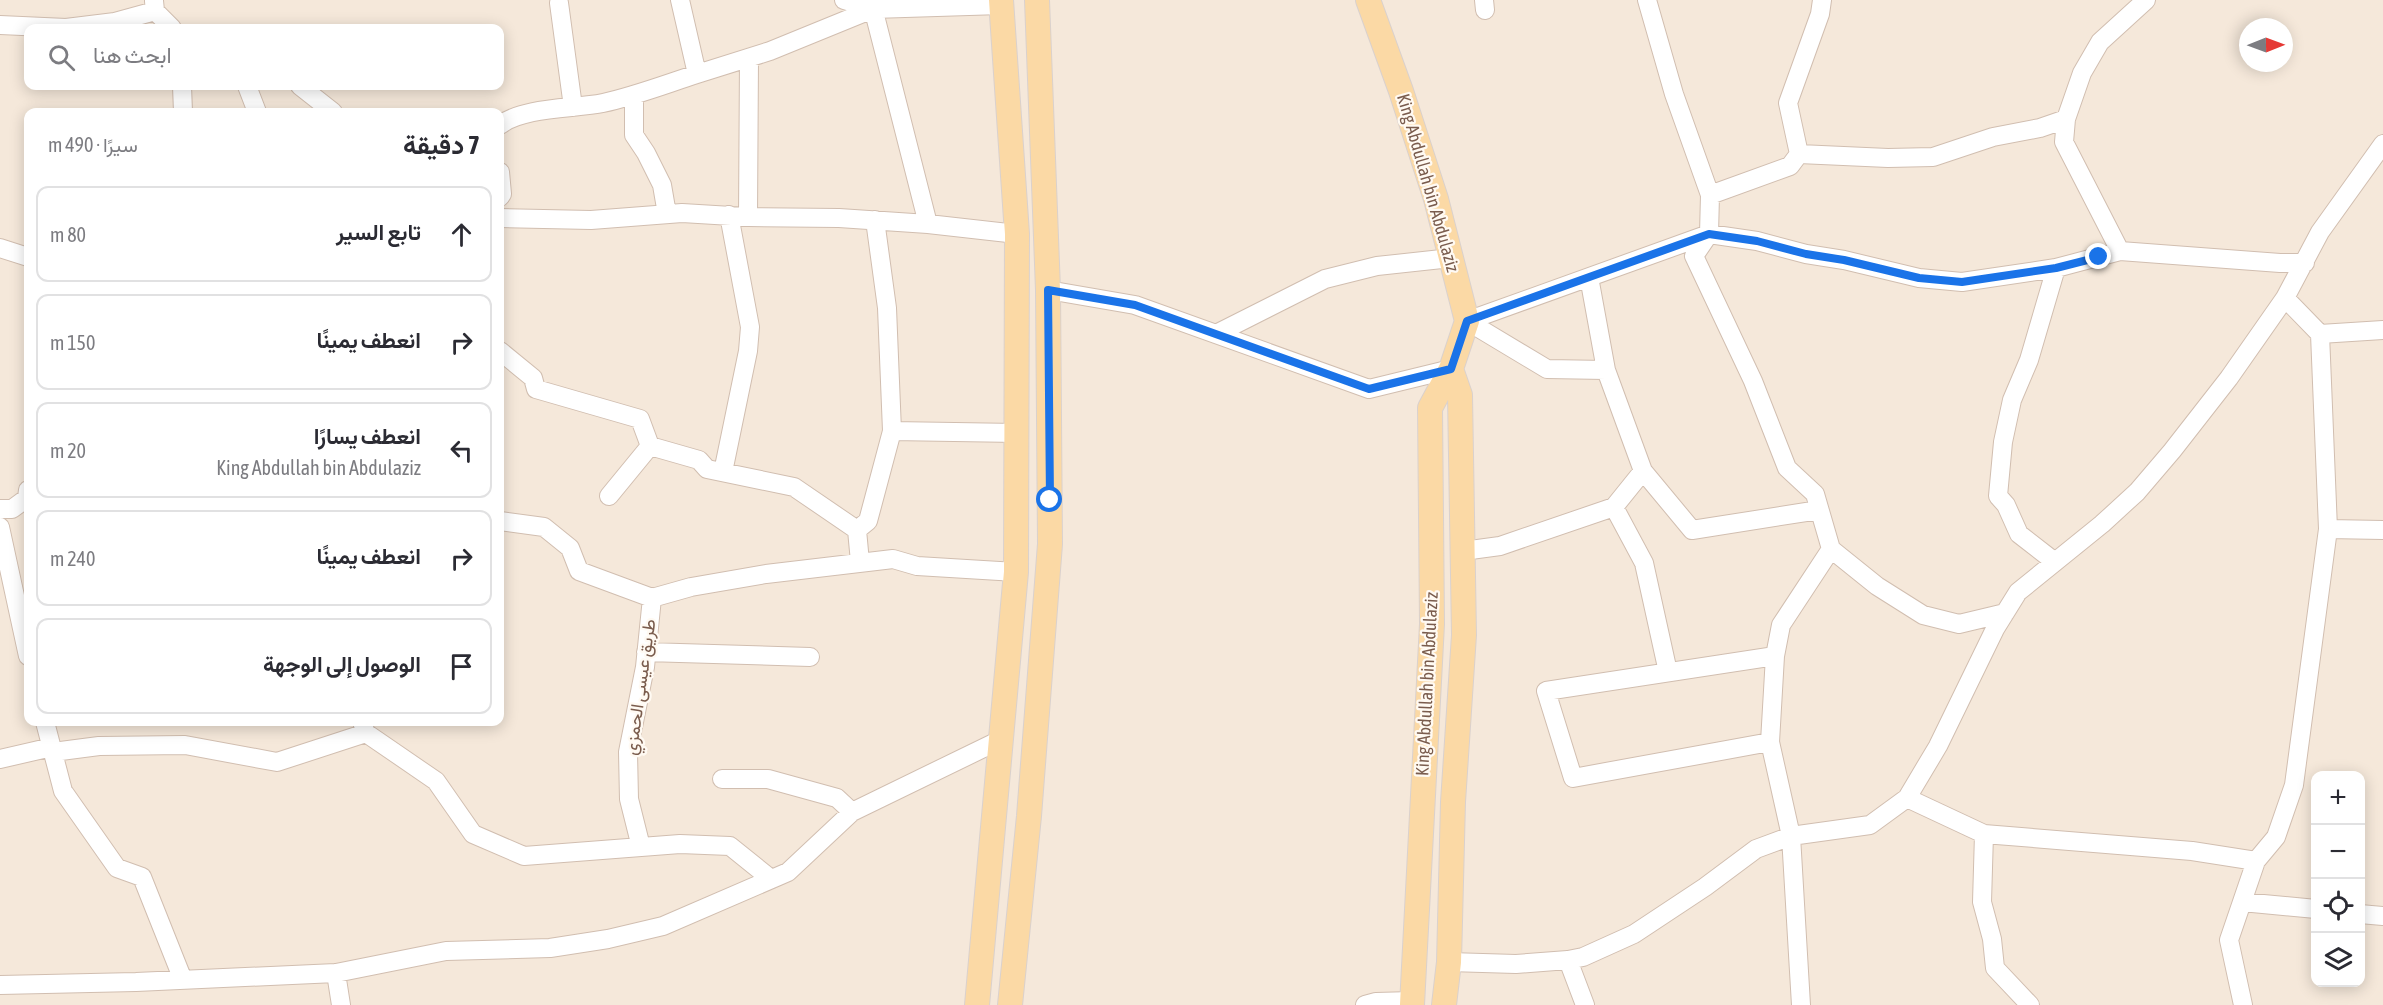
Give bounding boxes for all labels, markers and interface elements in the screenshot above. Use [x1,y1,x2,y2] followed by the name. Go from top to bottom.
[2239,18,2293,72] north arrow
[24,24,504,90] search box
[45,41,78,74] icon: search
[93,42,172,68] text: ابحث هنا
[1393,91,1464,275] street label: King Abdullah bin Abdulaziz
[403,130,480,160] text: 7 دقيقة
[48,133,138,156] text: سيرًا · 490 m
[445,218,478,251] icon: ahead
[336,219,421,245] text: تابع السير
[50,223,86,246] text: 80 m
[2085,243,2111,269] route end
[445,326,478,359] icon: right
[317,327,421,353] text: انعطف يمينًا
[50,331,95,354] text: 150 m
[314,423,421,449] text: انعطف يسارًا
[445,434,478,467] icon: left
[50,439,86,462] text: 20 m
[216,456,421,479] text: King Abdullah bin Abdulaziz
[1036,486,1062,512] route start
[445,542,478,575] icon: right
[317,543,421,569] text: انعطف يمينًا
[50,547,95,570] text: 240 m
[1411,591,1442,777] street label: King Abdullah bin Abdulaziz
[620,617,664,757] street label: طريق عيسى الحمزي
[445,650,478,683] icon: arrive
[263,651,421,677] text: الوصول إلى الوجهة
[2311,771,2365,987] map controls
[2311,771,2365,825] button: +
[2311,825,2365,879] button: −
[2311,879,2365,933] button: locate
[2311,933,2365,987] button: layers

